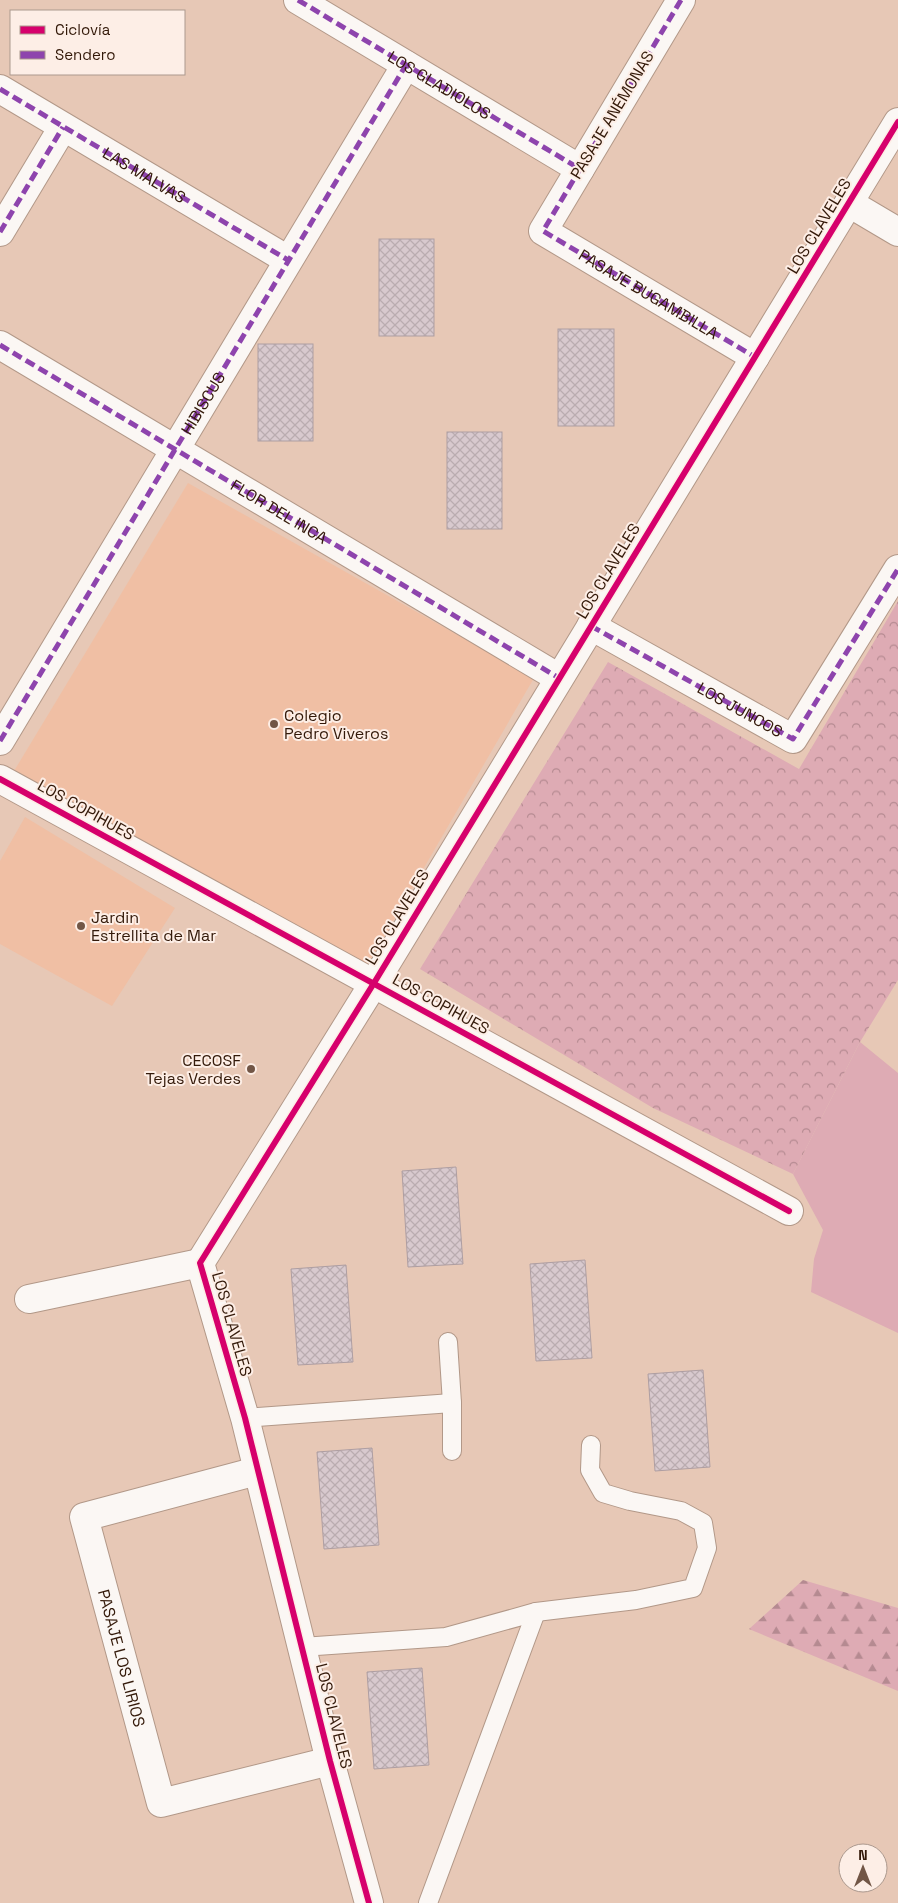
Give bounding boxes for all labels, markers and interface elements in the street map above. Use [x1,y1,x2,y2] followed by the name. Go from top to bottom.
[10,10,185,75] legend
[55,20,111,39] text: Ciclovía
[55,45,115,64] text: Sendero
[384,46,495,124] street label: LOS GLADIOLOS
[565,47,659,183] street label: PASAJE ANÉMONAS
[99,142,190,208] street label: LAS MALVAS
[782,174,856,278] street label: LOS CLAVELES
[575,244,722,343] street label: PASAJE BUGAMBILLA
[176,368,230,438] street label: HIBISCUS
[227,474,331,548] street label: FLOR DEL INCA
[571,519,645,623] street label: LOS CLAVELES
[694,677,787,742] street label: LOS JUNCOS
[284,705,388,744] place label: Colegio Pedro Viveros
[268,718,280,730] marker: Colegio Pedro Viveros
[34,775,138,845] street label: LOS COPIHUES
[360,865,434,969] street label: LOS CLAVELES
[91,907,216,946] place label: Jardin Estrellita de Mar
[75,920,87,932] marker: Jardin Estrellita de Mar
[389,969,493,1039] street label: LOS COPIHUES
[146,1050,241,1089] place label: CECOSF Tejas Verdes
[245,1063,257,1075] marker: CECOSF Tejas Verdes
[207,1269,257,1379] street label: LOS CLAVELES
[93,1587,151,1729] street label: PASAJE LOS LIRIOS
[311,1661,357,1771] street label: LOS CLAVELES
[838,1843,888,1893] north arrow
[858,1846,868,1864] text: N

